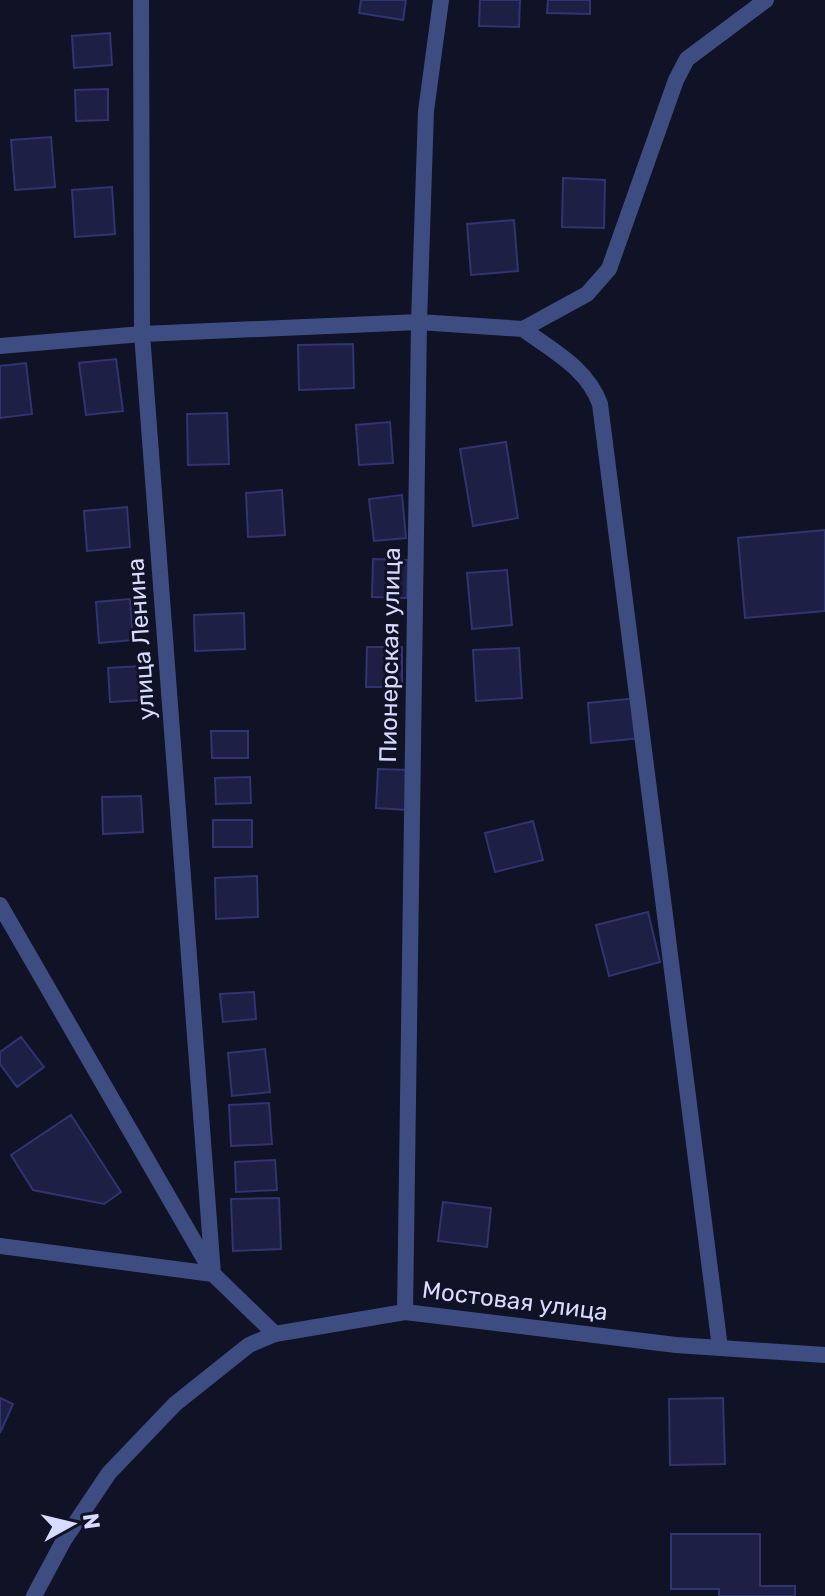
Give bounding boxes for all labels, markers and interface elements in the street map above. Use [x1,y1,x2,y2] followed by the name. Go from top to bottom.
[374,547,406,763] street label: Пионерская улица
[121,557,161,721] street label: улица Ленина
[421,1276,609,1326] street label: Мостовая улица
[32,1484,112,1564] north arrow
[77,1512,106,1531] text: N

